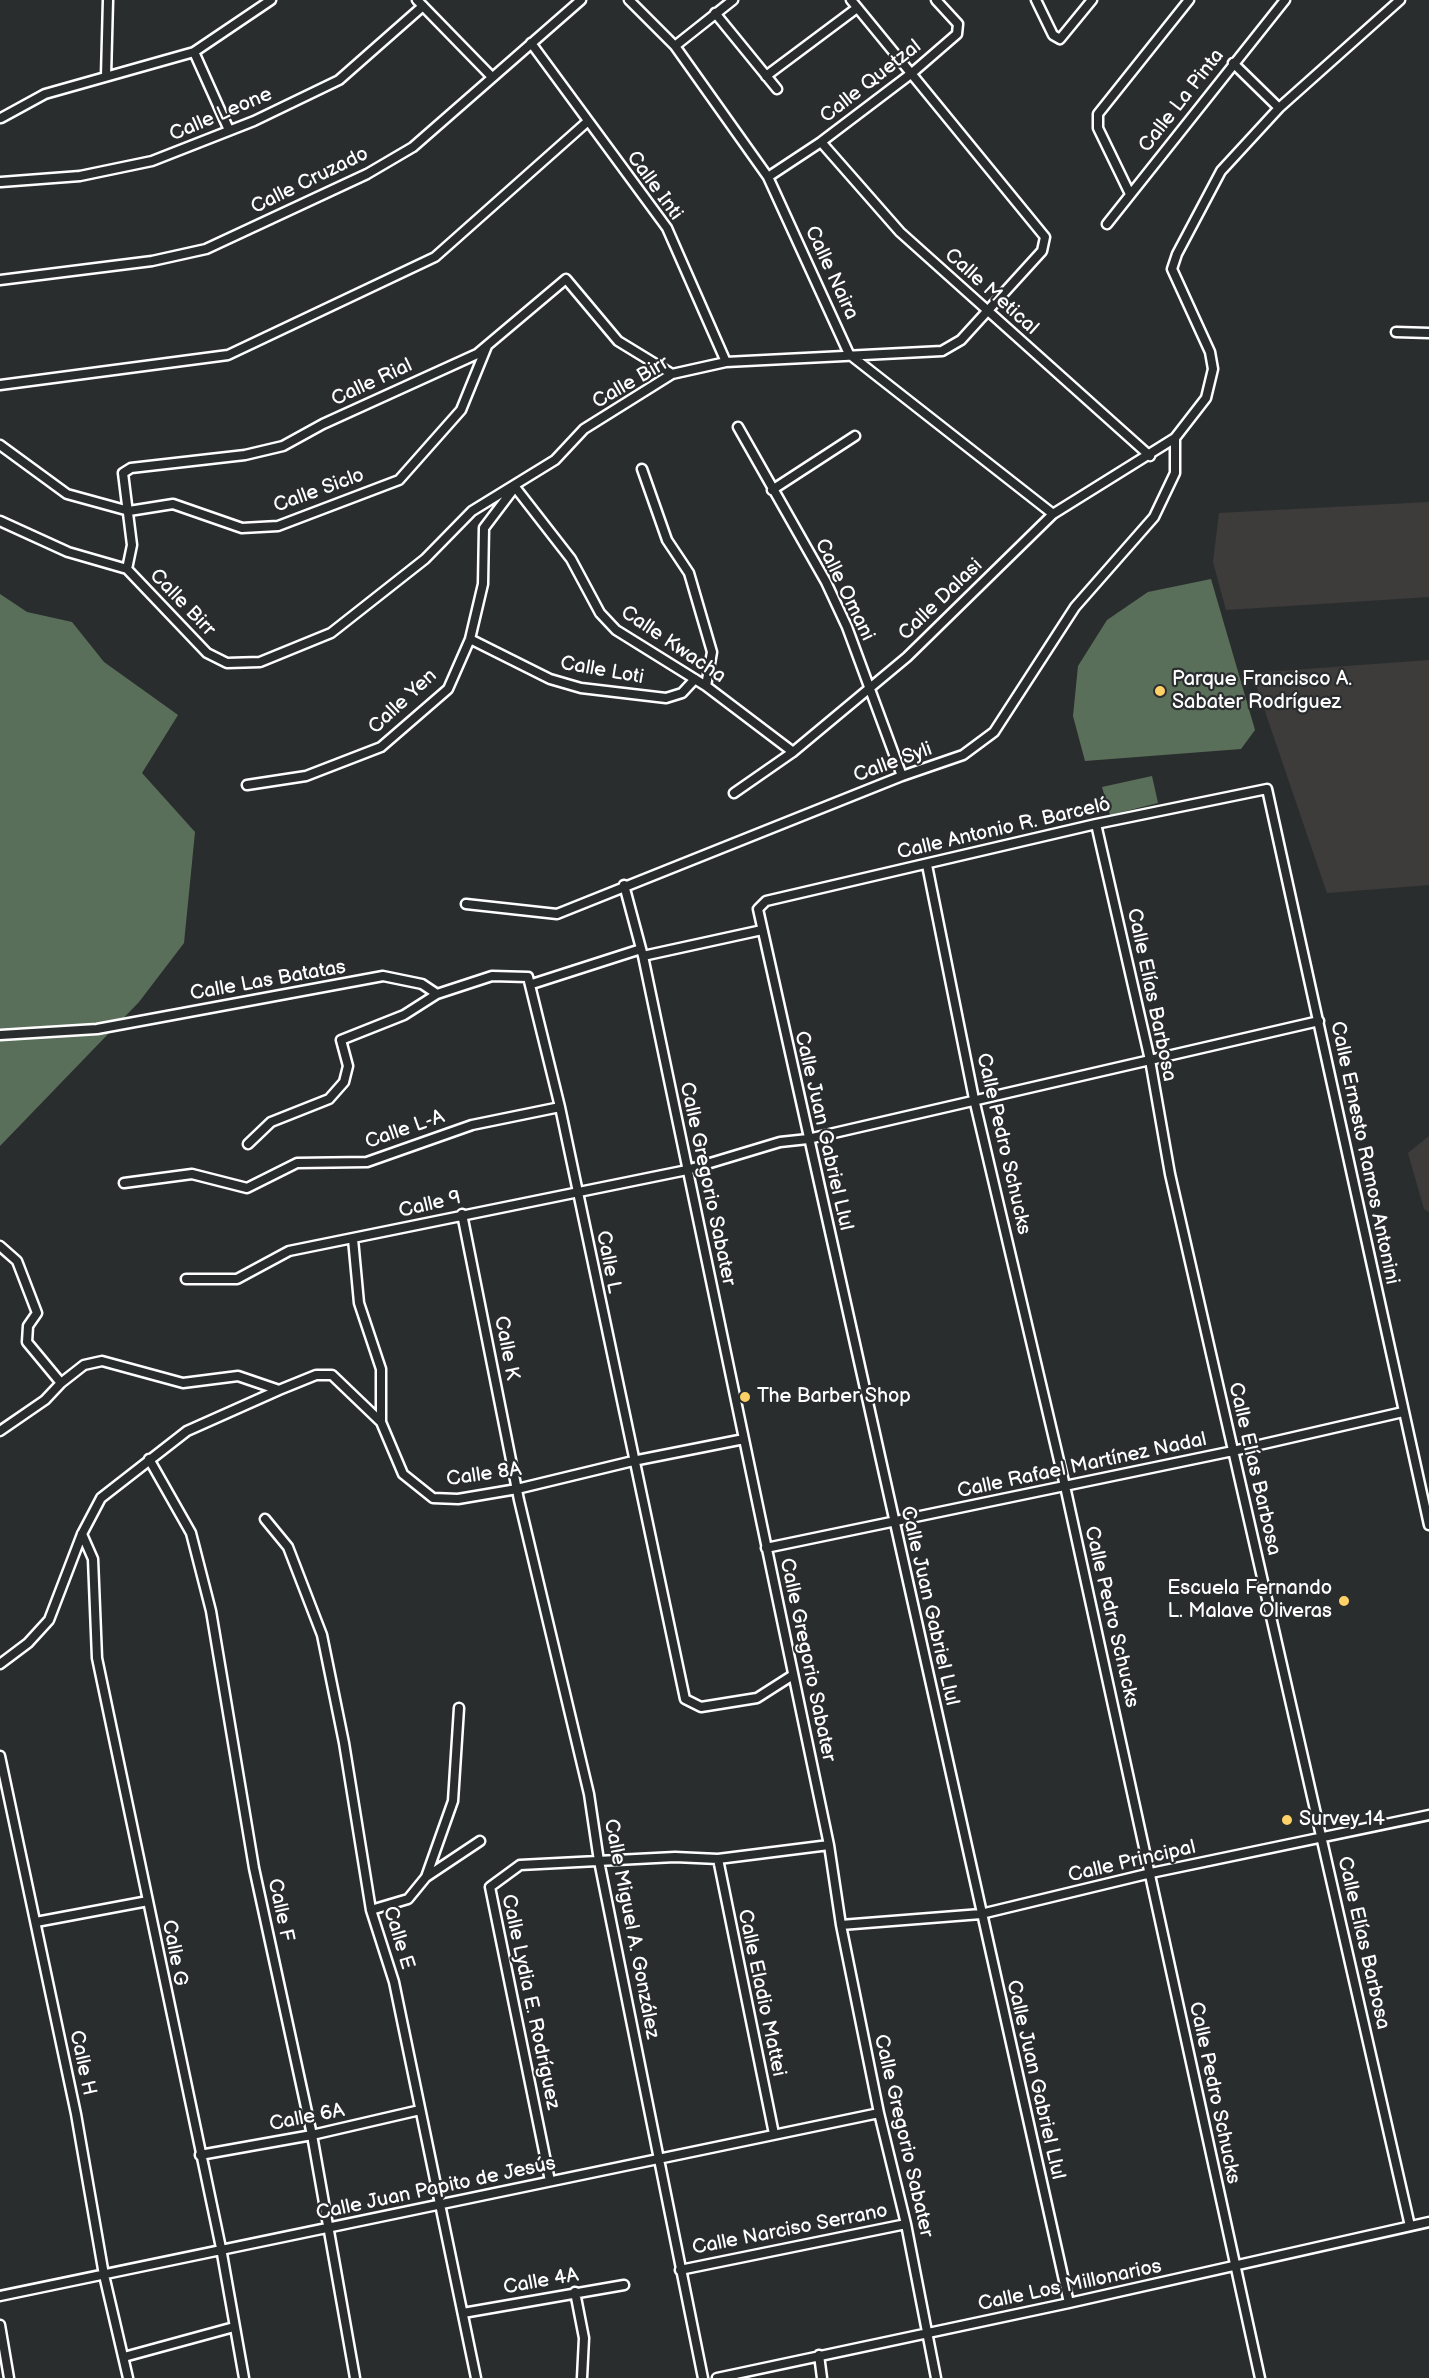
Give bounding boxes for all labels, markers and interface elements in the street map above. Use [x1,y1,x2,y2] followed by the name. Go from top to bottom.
[816,35,926,129] street label: Calle Quetzal
[1134,45,1230,157] street label: Calle La Pinta
[166,83,276,147] street label: Calle Leone
[247,142,373,220] street label: Calle Cruzado
[621,147,687,225] street label: Calle Inti
[799,222,863,324] street label: Calle Naira
[939,244,1043,340] street label: Calle Metical
[588,352,674,414] street label: Calle Birr
[328,354,416,412] street label: Calle Rial
[270,464,368,518] street label: Calle Siclo
[809,535,879,645] street label: Calle Omani
[894,554,988,646] street label: Calle Dalasi
[144,564,220,642] street label: Calle Birr
[616,601,730,689] street label: Calle Kwacha
[558,652,646,690] street label: Calle Loti
[364,664,442,740] street label: Calle Yen
[1172,668,1352,715] place label: Parque Francisco A. Sabater Rodríguez
[1153,684,1167,698] marker: Parque Francisco A. Sabater Rodríguez
[850,738,936,788] street label: Calle Syli
[895,793,1113,865] street label: Calle Antonio R. Barceló
[1121,906,1181,1084] street label: Calle Elías Barbosa
[188,955,348,1007] street label: Calle Las Batatas
[1324,1019,1404,1287] street label: Calle Ernesto Ramos Antonini
[788,1029,858,1233] street label: Calle Juan Gabriel Llul
[970,1051,1036,1237] street label: Calle Pedro Schucks
[674,1080,740,1288] street label: Calle Gregorio Sabater
[362,1105,448,1155] street label: Calle L-A
[397,1186,463,1224] street label: Calle 9
[590,1229,626,1295] street label: Calle L
[488,1314,524,1382] street label: Calle K
[1222,1380,1286,1558] street label: Calle Elías Barbosa
[757,1385,911,1409] place label: The Barber Shop
[738,1390,752,1404] marker: The Barber Shop
[955,1428,1209,1504] street label: Calle Rafael Martínez Nadal
[445,1458,523,1492] street label: Calle 8A
[894,1504,964,1708] street label: Calle Juan Gabriel Llul
[1078,1524,1144,1710] street label: Calle Pedro Schucks
[774,1556,840,1764] street label: Calle Gregorio Sabater
[1167,1577,1332,1624] place label: Escuela Fernando L. Malave Oliveras
[1337,1594,1351,1608] marker: Escuela Fernando L. Malave Oliveras
[1299,1808,1385,1832] place label: Survey 14
[1280,1813,1294,1827] marker: Survey 14
[598,1817,664,2041] street label: Calle Miguel A. González
[1066,1836,1198,1888] street label: Calle Principal
[1331,1854,1395,2032] street label: Calle Elías Barbosa
[262,1876,298,1944] street label: Calle F
[495,1892,565,2112] street label: Calle Lydia E. Rodríguez
[377,1904,419,1972] street label: Calle E
[732,1907,790,2079] street label: Calle Eladio Mattei
[156,1918,192,1988] street label: Calle G
[1000,1978,1070,2182] street label: Calle Juan Gabriel Llul
[1183,2000,1245,2186] street label: Calle Pedro Schucks
[63,2028,101,2098] street label: Calle H
[868,2032,938,2240] street label: Calle Gregorio Sabater
[267,2099,347,2137] street label: Calle 6A
[314,2152,558,2226] street label: Calle Juan Papito de Jesús
[690,2199,890,2261] street label: Calle Narciso Serrano
[976,2255,1164,2317] street label: Calle Los Millonarios
[501,2264,581,2300] street label: Calle 4A

